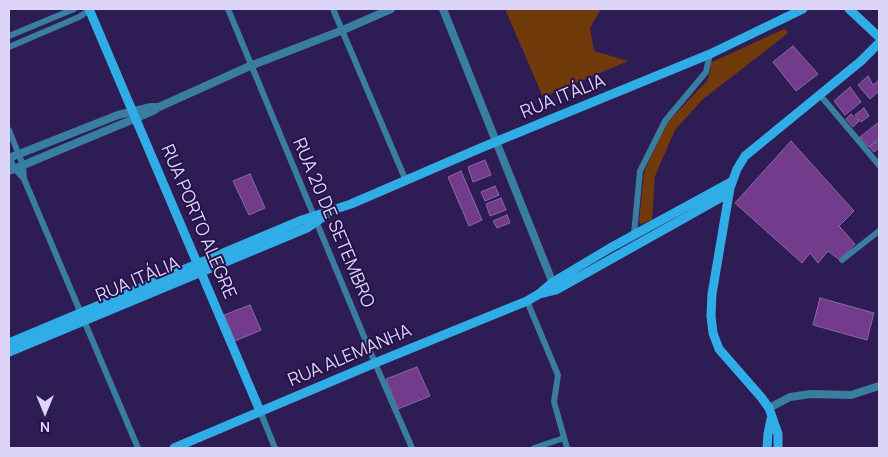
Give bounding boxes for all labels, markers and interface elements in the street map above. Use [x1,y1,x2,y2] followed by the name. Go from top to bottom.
[518,70,608,124] street label: RUA ITÁLIA
[287,135,379,311] street label: RUA 20 DE SETEMBRO
[156,142,240,302] street label: RUA PORTO ALEGRE
[93,253,183,307] street label: RUA ITÁLIA
[285,320,415,392] street label: RUA ALEMANHA
[20,387,70,437] north arrow
[40,418,50,437] text: N

